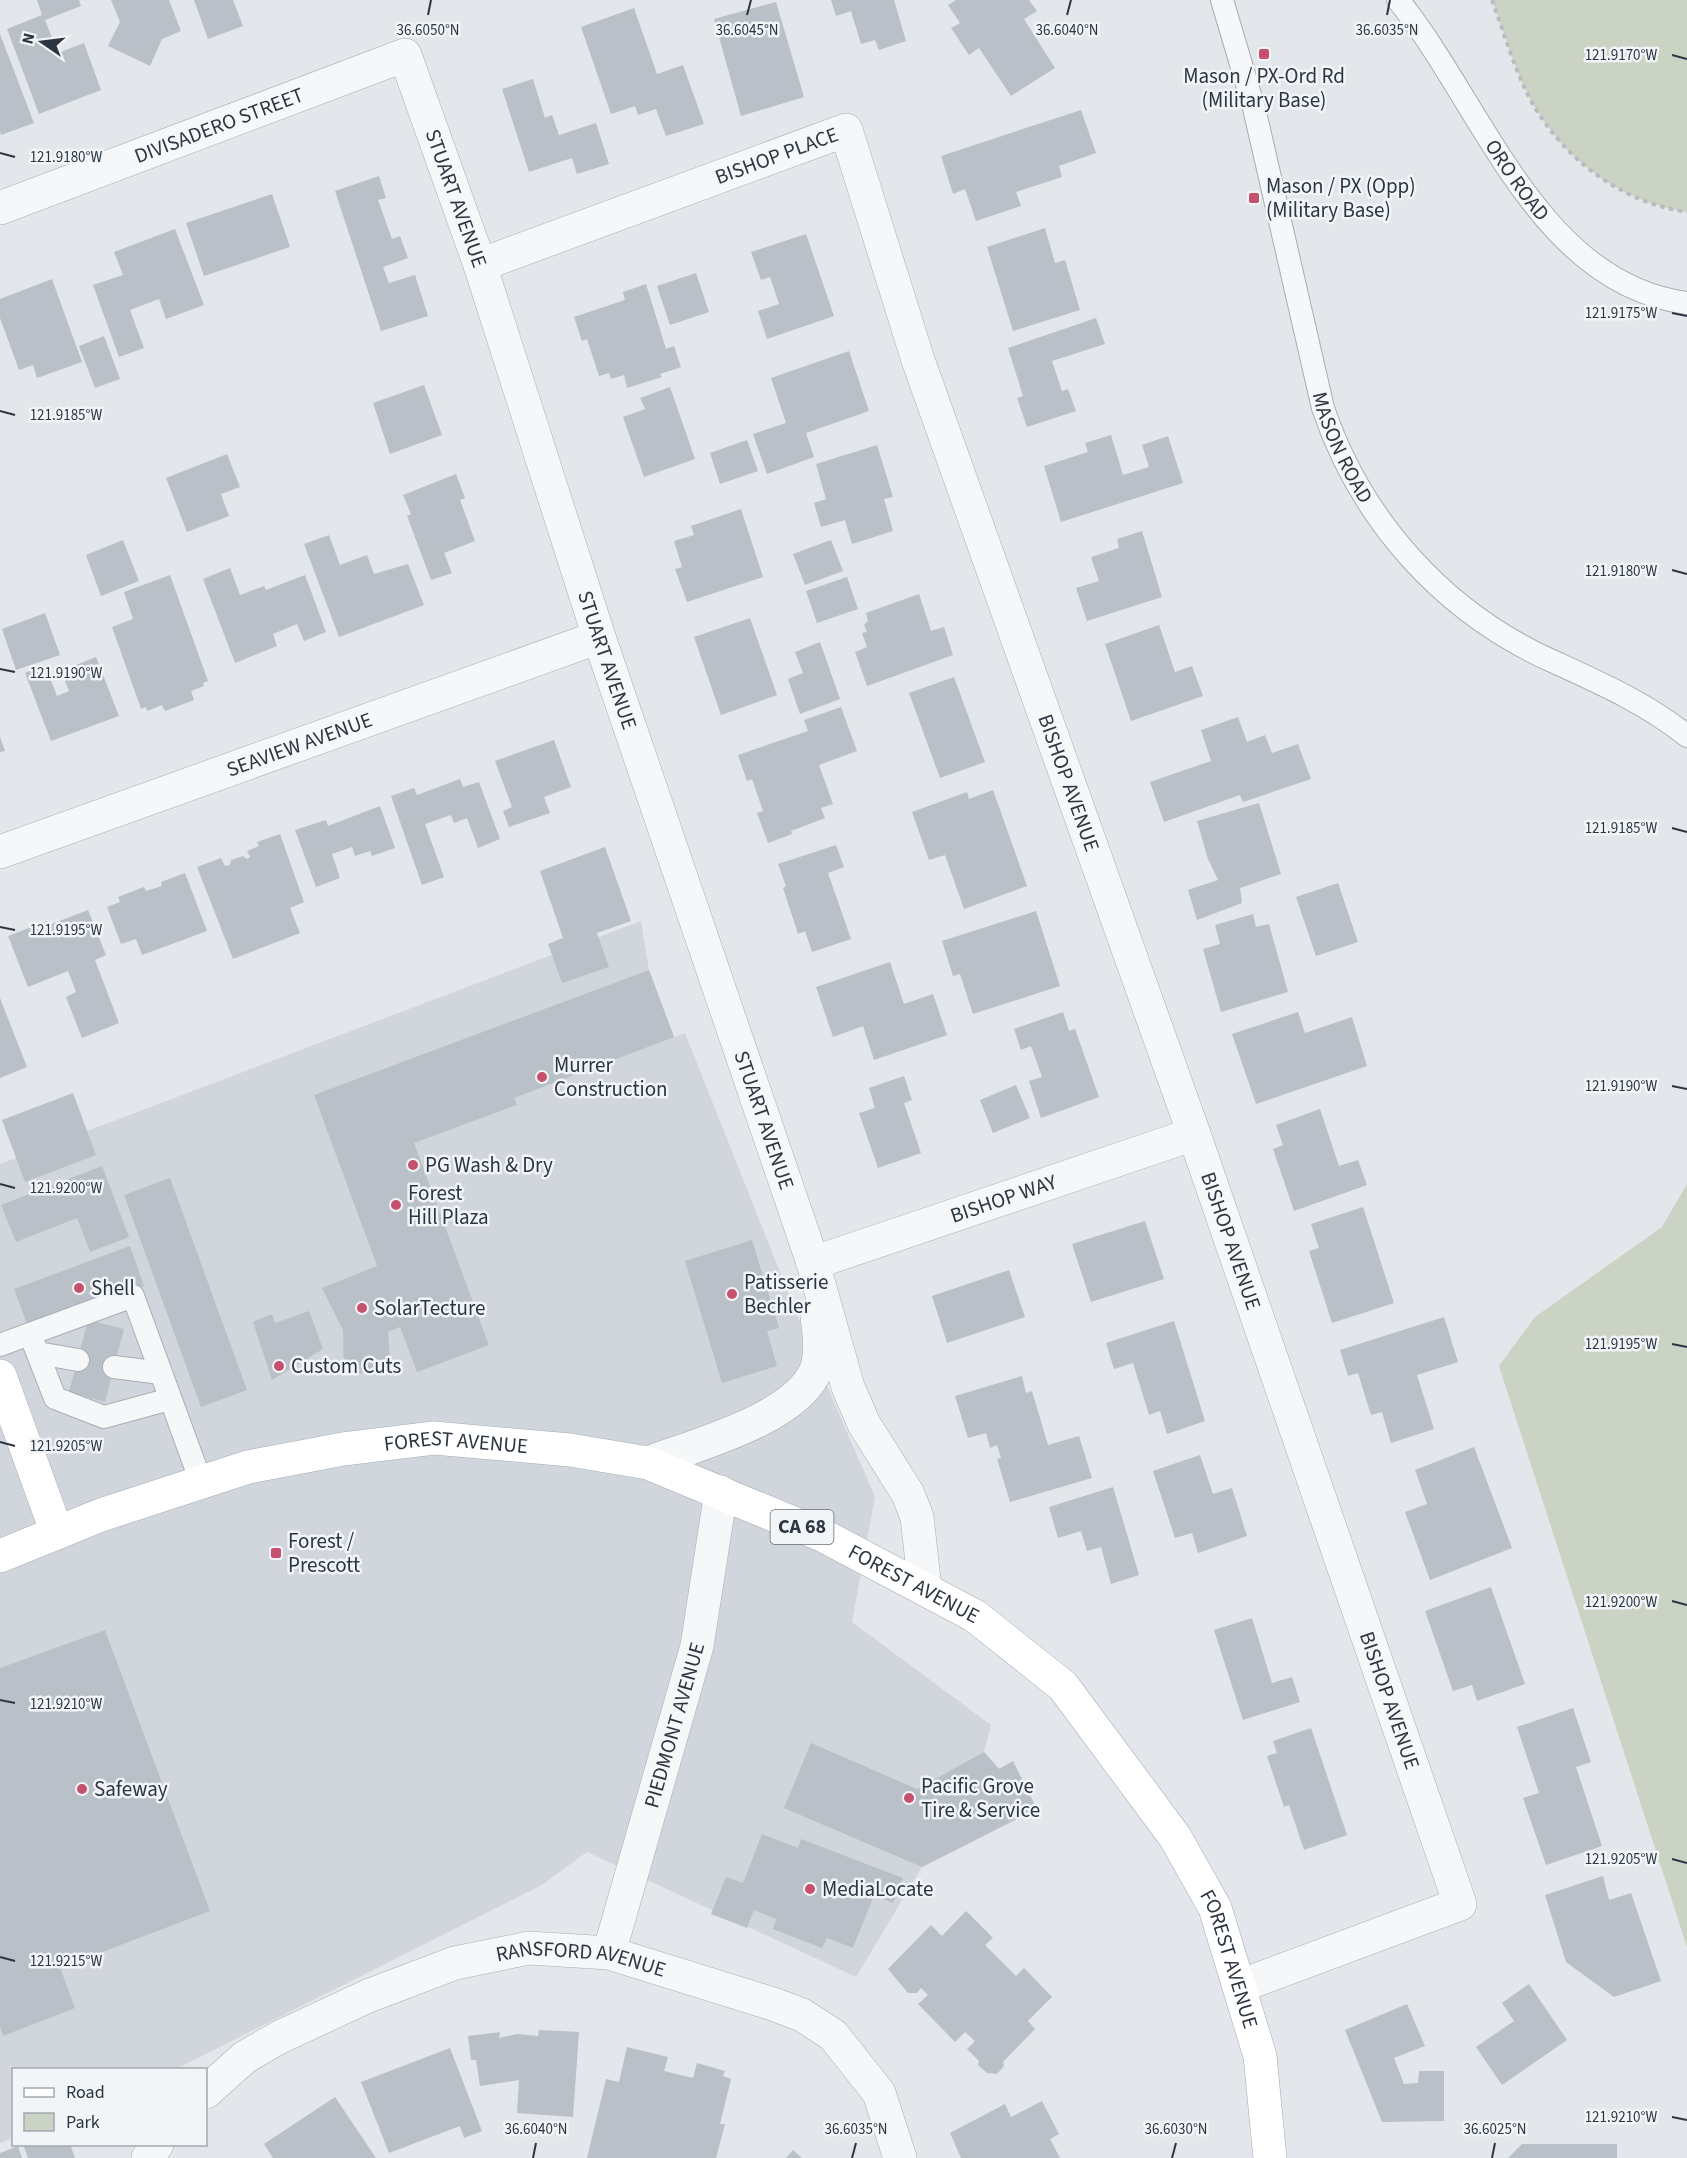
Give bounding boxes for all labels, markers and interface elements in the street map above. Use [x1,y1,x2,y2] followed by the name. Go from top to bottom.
[12,12,72,72] north arrow
[396,20,460,41] text: 36.6050°N
[715,20,779,41] text: 36.6045°N
[1035,20,1099,41] text: 36.6040°N
[1355,20,1419,41] text: 36.6035°N
[16,31,40,46] text: N
[1585,45,1658,66] text: 121.9170°W
[1257,47,1271,61] marker: Mason / PX-Ord Rd (Military Base)
[1183,61,1345,115] place label: Mason / PX-Ord Rd (Military Base)
[130,80,308,171] street label: DIVISADERO STREET
[711,119,842,192] street label: BISHOP PLACE
[418,125,495,272] street label: STUART AVENUE
[1478,133,1557,227] street label: ORO ROAD
[30,147,103,168] text: 121.9180°W
[1266,171,1416,225] place label: Mason / PX (Opp) (Military Base)
[1247,191,1261,205] marker: Mason / PX (Opp) (Military Base)
[1585,303,1658,324] text: 121.9175°W
[1305,389,1380,509] street label: MASON ROAD
[30,405,103,426] text: 121.9185°W
[1585,561,1658,582] text: 121.9180°W
[570,587,645,734] street label: STUART AVENUE
[30,663,103,684] text: 121.9190°W
[222,705,376,785] street label: SEAVIEW AVENUE
[1030,710,1107,856] street label: BISHOP AVENUE
[1585,818,1658,839] text: 121.9185°W
[30,920,103,941] text: 121.9195°W
[726,1047,802,1194] street label: STUART AVENUE
[554,1050,668,1104] place label: Murrer Construction
[535,1070,549,1084] marker: Murrer Construction
[1585,1076,1658,1097] text: 121.9190°W
[425,1150,553,1180] place label: PG Wash & Dry
[406,1158,420,1172] marker: PG Wash & Dry
[946,1166,1061,1230] street label: BISHOP WAY
[1193,1168,1269,1314] street label: BISHOP AVENUE
[30,1178,103,1199] text: 121.9200°W
[408,1178,489,1232] place label: Forest Hill Plaza
[389,1198,403,1212] marker: Forest Hill Plaza
[744,1267,828,1321] place label: Patisserie Bechler
[91,1273,135,1303] place label: Shell
[72,1281,86,1295] marker: Shell
[725,1287,739,1301] marker: Patisserie Bechler
[374,1293,486,1323] place label: SolarTecture
[355,1301,369,1315] marker: SolarTecture
[1585,1334,1658,1355] text: 121.9195°W
[291,1351,401,1381] place label: Custom Cuts
[272,1359,286,1373] marker: Custom Cuts
[382,1423,529,1461] street label: FOREST AVENUE
[30,1436,103,1457] text: 121.9205°W
[770,1510,834,1544] road number: CA 68
[288,1526,360,1580] place label: Forest / Prescott
[843,1537,985,1631] street label: FOREST AVENUE
[269,1546,283,1560] marker: Forest / Prescott
[1585,1592,1658,1613] text: 121.9200°W
[1352,1627,1427,1773] street label: BISHOP AVENUE
[636,1639,712,1811] street label: PIEDMONT AVENUE
[30,1694,103,1715] text: 121.9210°W
[921,1771,1040,1825] place label: Pacific Grove Tire & Service
[94,1774,168,1804] place label: Safeway
[75,1782,89,1796] marker: Safeway
[902,1791,916,1805] marker: Pacific Grove Tire & Service
[1585,1849,1658,1870] text: 121.9205°W
[822,1874,933,1904] place label: MediaLocate
[803,1882,817,1896] marker: MediaLocate
[1192,1884,1266,2032] street label: FOREST AVENUE
[493,1933,670,1985] street label: RANSFORD AVENUE
[30,1951,103,1972] text: 121.9215°W
[12,2068,207,2146] legend
[66,2080,105,2105] text: Road
[1585,2107,1658,2128] text: 121.9210°W
[66,2110,100,2135] text: Park
[504,2119,568,2140] text: 36.6040°N
[824,2119,888,2140] text: 36.6035°N
[1144,2119,1208,2140] text: 36.6030°N
[1463,2119,1527,2140] text: 36.6025°N

